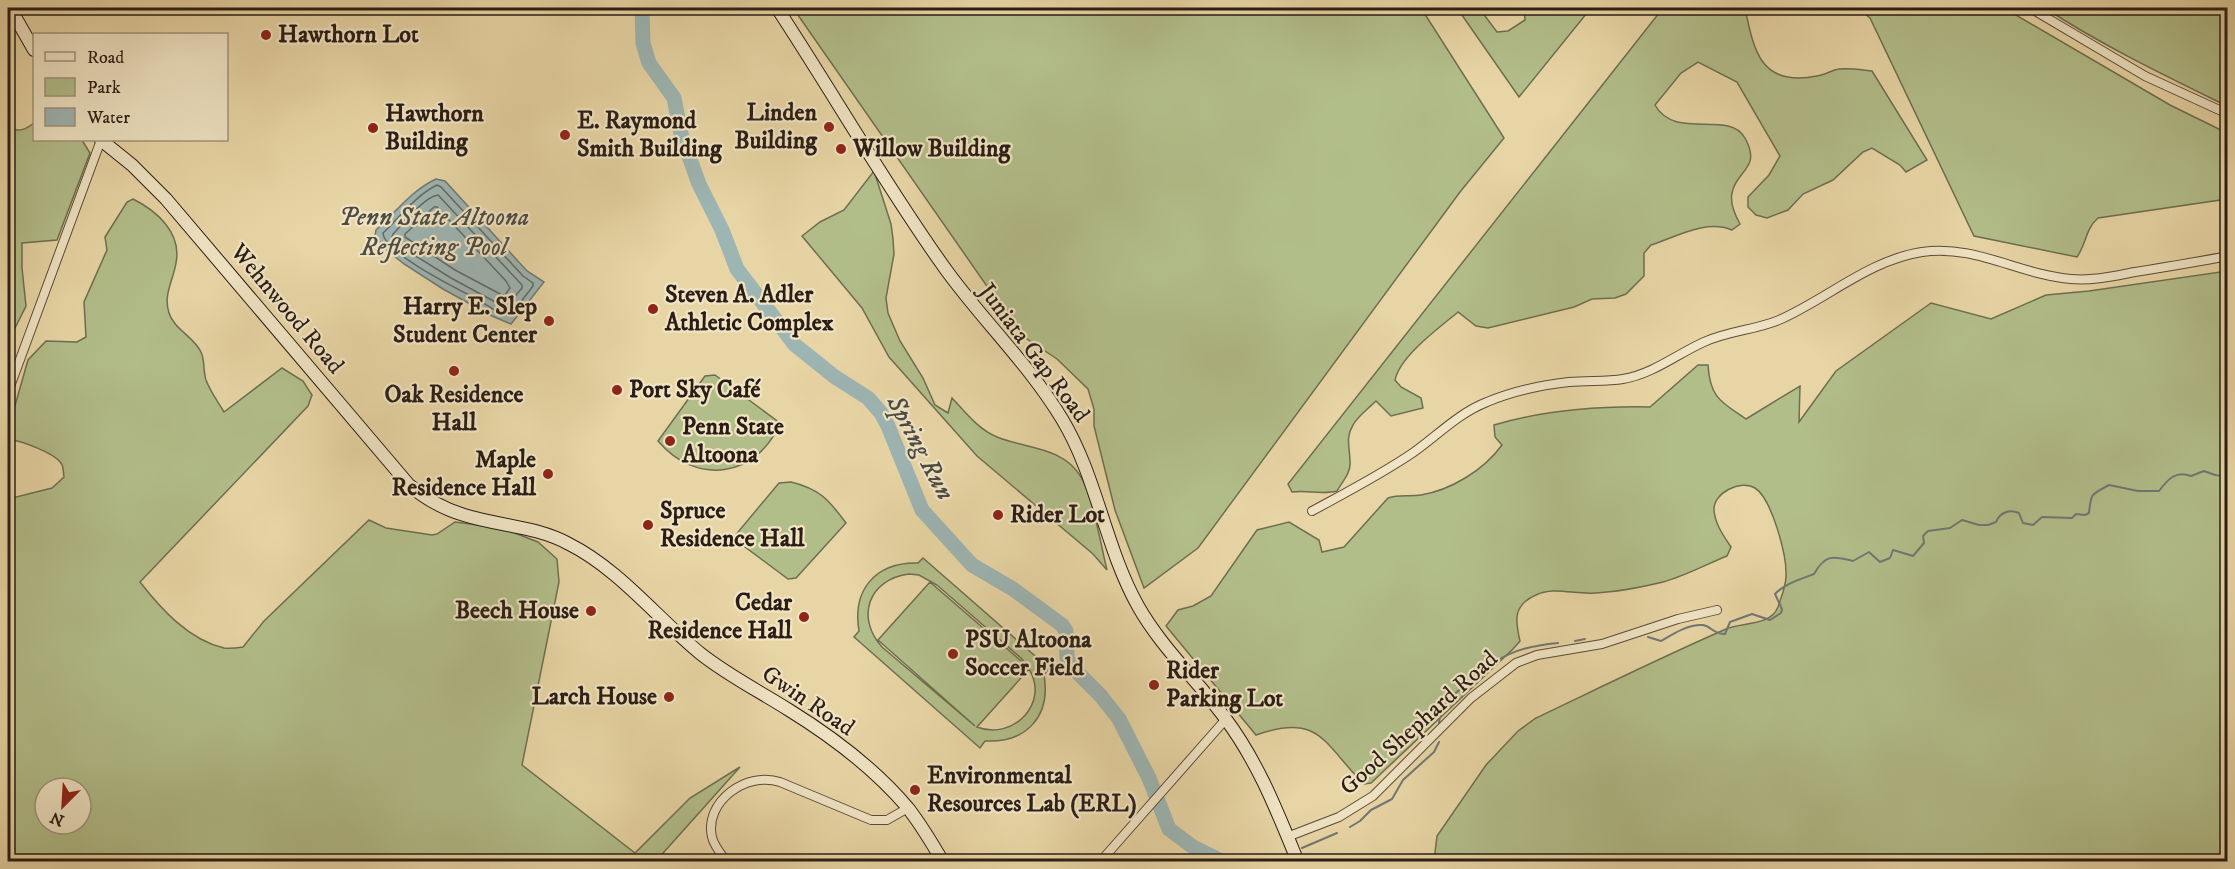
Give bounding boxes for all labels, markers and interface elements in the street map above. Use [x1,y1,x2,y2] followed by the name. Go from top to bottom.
[278,20,419,50] place label: Hawthorn Lot
[259,28,273,42] marker: Hawthorn Lot
[33,33,228,141] legend
[87,47,124,69] text: Road
[87,77,121,99] text: Park
[734,98,818,156] place label: Linden Building
[385,99,484,157] place label: Hawthorn Building
[577,106,723,164] place label: E. Raymond Smith Building
[86,107,130,129] text: Water
[822,120,836,134] marker: Linden Building
[366,121,380,135] marker: Hawthorn Building
[558,128,572,142] marker: E. Raymond Smith Building
[852,134,1011,164] place label: Willow Building
[834,142,848,156] marker: Willow Building
[339,201,529,264] water label: Penn State Altoona Reflecting Pool
[223,237,350,380] street label: Wehnwood Road
[971,276,1096,429] street label: Juniata Gap Road
[664,280,834,338] place label: Steven A. Adler Athletic Complex
[393,292,538,350] place label: Harry E. Slep Student Center
[646,302,660,316] marker: Steven A. Adler Athletic Complex
[542,314,556,328] marker: Harry E. Slep Student Center
[447,364,461,378] marker: Oak Residence Hall
[629,375,762,405] place label: Port Sky Café
[385,380,523,438] place label: Oak Residence Hall
[610,383,624,397] marker: Port Sky Café
[878,389,961,506] water label: Spring Run
[681,412,784,470] place label: Penn State Altoona
[663,434,677,448] marker: Penn State Altoona
[391,445,537,503] place label: Maple Residence Hall
[541,467,555,481] marker: Maple Residence Hall
[660,496,805,554] place label: Spruce Residence Hall
[1010,500,1105,530] place label: Rider Lot
[991,508,1005,522] marker: Rider Lot
[641,518,655,532] marker: Spruce Residence Hall
[647,588,793,646] place label: Cedar Residence Hall
[455,596,579,626] place label: Beech House
[584,604,598,618] marker: Beech House
[797,610,811,624] marker: Cedar Residence Hall
[965,625,1092,683] place label: PSU Altoona Soccer Field
[1334,644,1504,802] street label: Good Shephard Road
[946,647,960,661] marker: PSU Altoona Soccer Field
[1166,656,1283,714] place label: Rider Parking Lot
[756,659,860,743] street label: Gwin Road
[1147,678,1161,692] marker: Rider Parking Lot
[532,682,657,712] place label: Larch House
[662,690,676,704] marker: Larch House
[927,761,1137,819] place label: Environmental Resources Lab (ERL)
[33,776,93,836] north arrow
[908,783,922,797] marker: Environmental Resources Lab (ERL)
[47,807,67,831] text: N

